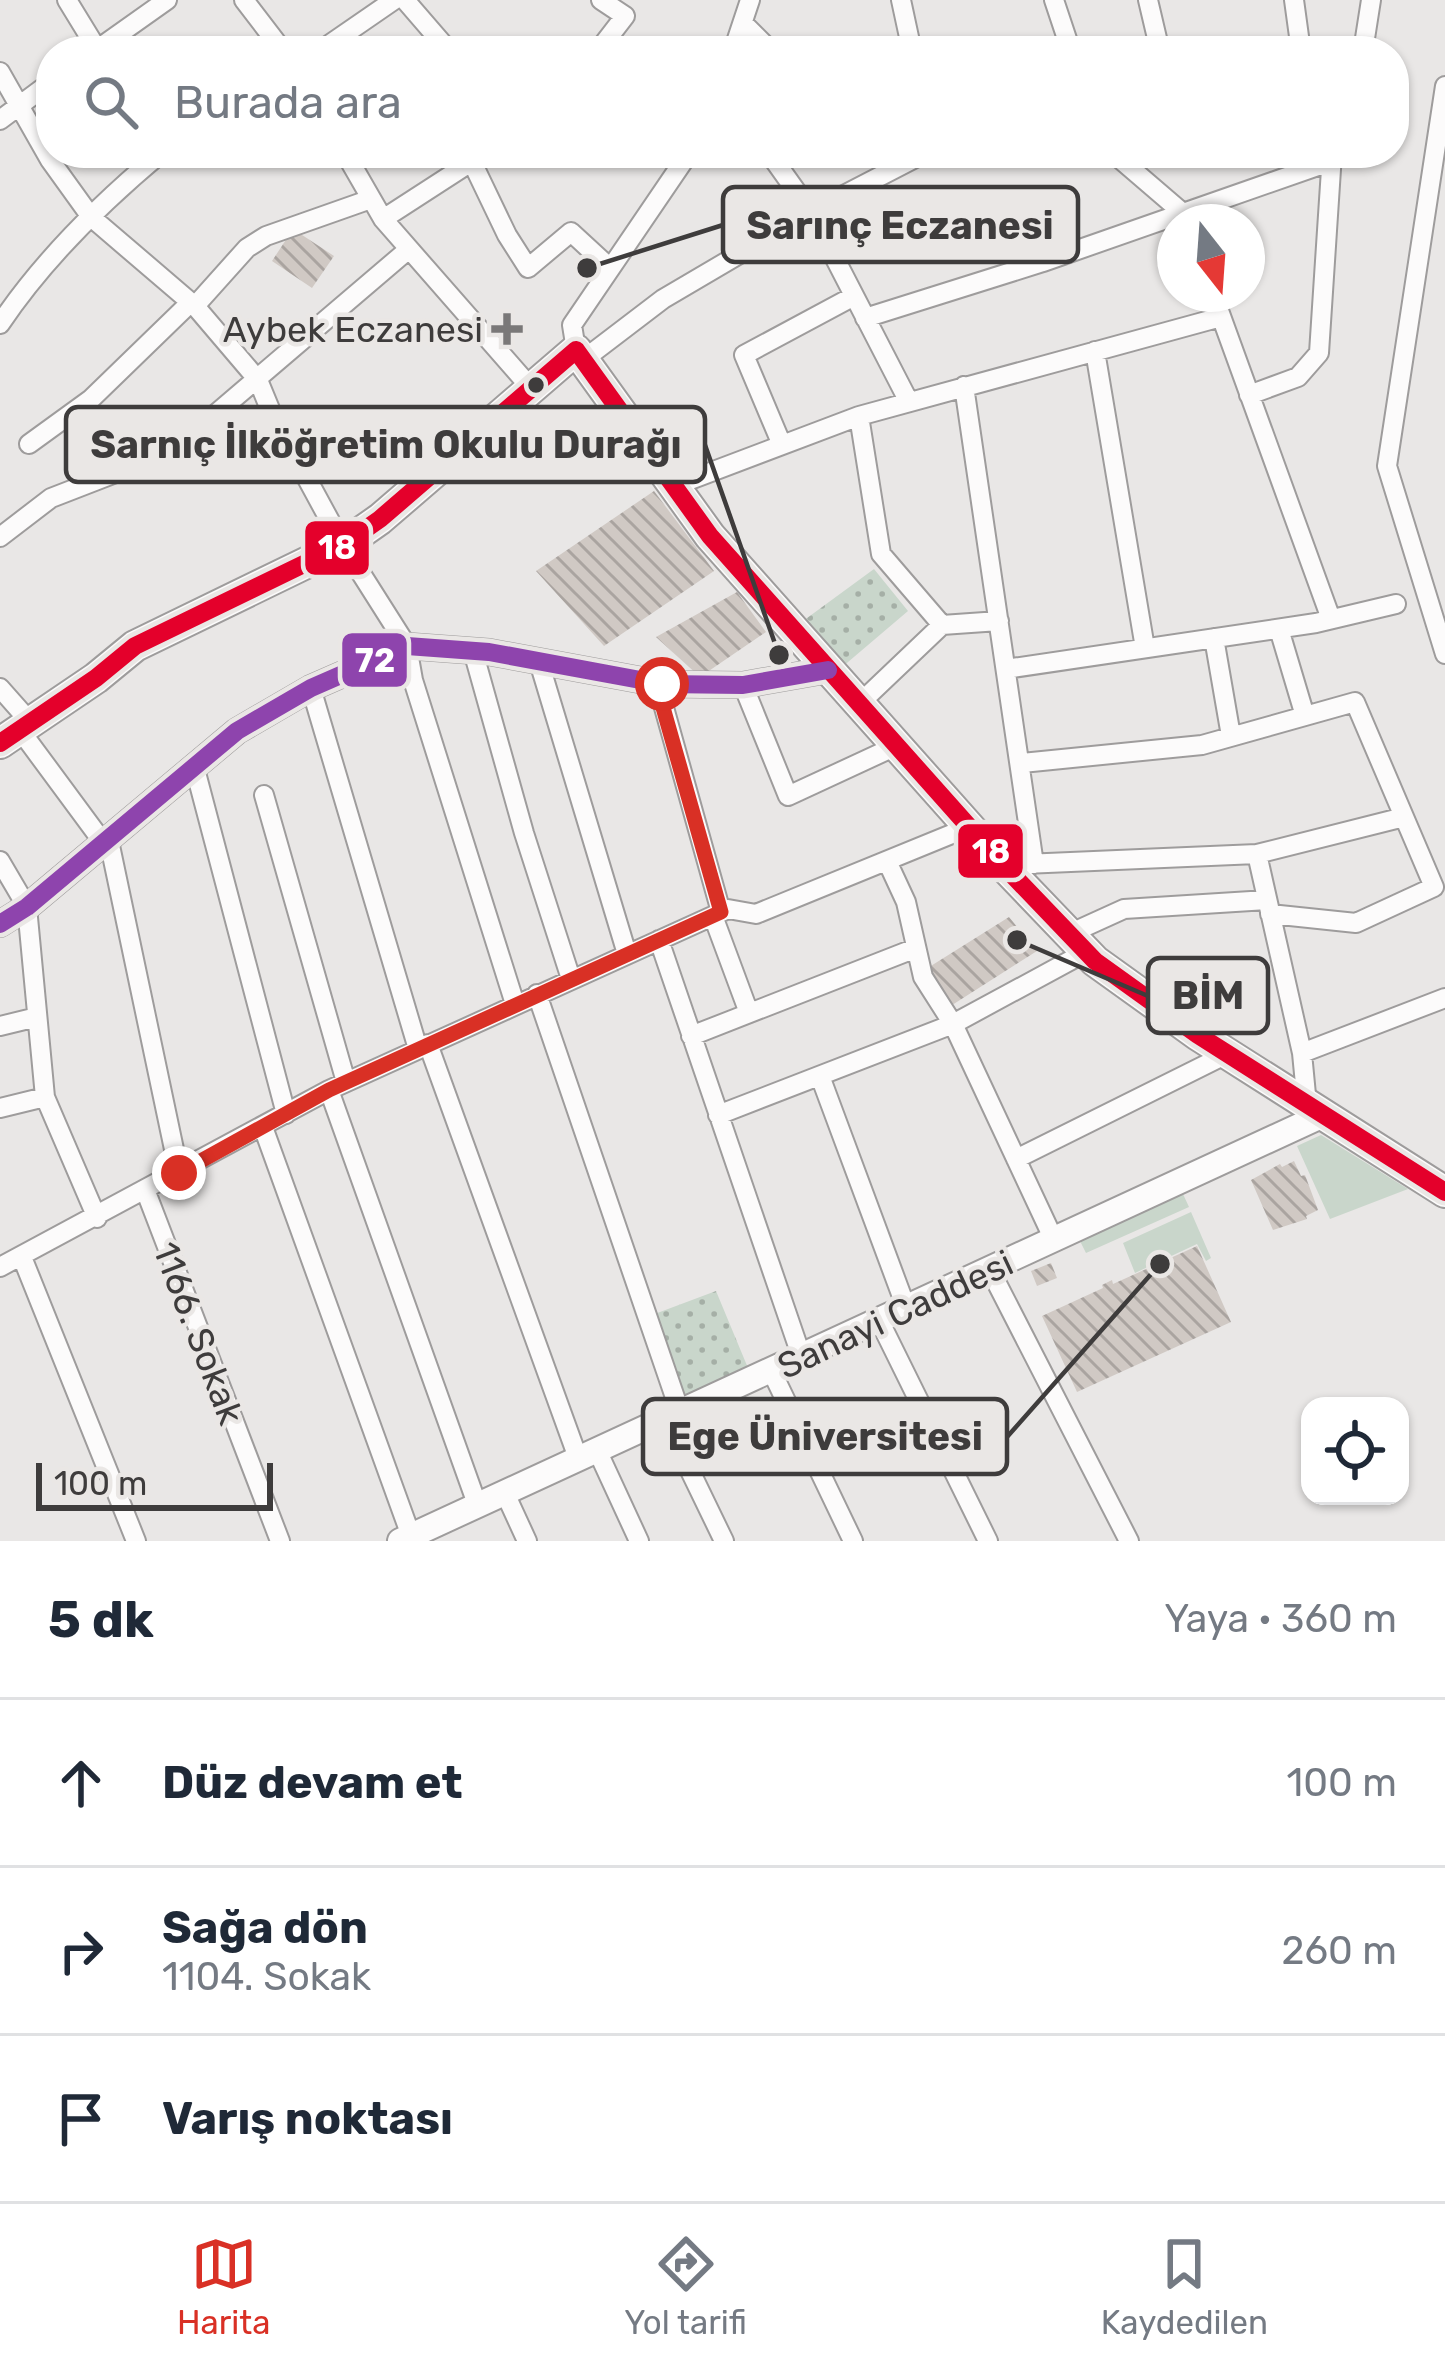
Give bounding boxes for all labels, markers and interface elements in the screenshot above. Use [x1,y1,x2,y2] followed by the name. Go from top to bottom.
[36,36,1409,168] search box
[78,69,144,135] icon: search
[174,76,402,129] text: Burada ara
[723,187,1078,262] callout: Sarınç Eczanesi
[746,203,1054,249] text: Sarınç Eczanesi
[1157,204,1265,312] north arrow
[223,308,483,351] place label: Aybek Eczanesi
[494,316,520,342] marker: Aybek Eczanesi
[525,374,547,396] unlabelled marker
[66,407,705,482] callout: Sarnıç İlköğretim Okulu Durağı
[90,422,682,468] text: Sarnıç İlköğretim Okulu Durağı
[303,519,371,577] line badge: 18
[318,528,356,567] text: 18
[340,631,409,689] line badge: 72
[355,641,395,680] text: 72
[635,657,689,711] route start
[956,822,1025,880] line badge: 18
[972,832,1010,871] text: 18
[1148,958,1268,1033] callout: BİM
[1172,973,1244,1019] text: BİM
[152,1146,206,1200] route end
[144,1236,253,1431] street label: 1166. Sokak
[771,1241,1020,1388] street label: Sanayi Caddesi
[1301,1397,1409,1505] map controls
[1301,1397,1409,1505] button: locate
[643,1399,1007,1474] callout: Ege Üniversitesi
[667,1414,983,1460] text: Ege Üniversitesi
[36,1457,273,1510] scale bar
[54,1464,147,1503] text: 100 m
[48,1589,154,1650] text: 5 dk
[1164,1596,1397,1642] text: Yaya · 360 m
[48,1750,114,1816] icon: ahead
[162,1756,463,1809] text: Düz devam et
[1287,1760,1397,1806] text: 100 m
[162,1901,368,1954] text: Sağa dön
[48,1918,114,1984] icon: right
[1282,1928,1397,1974] text: 260 m
[162,1954,371,2000] text: 1104. Sokak
[48,2086,114,2152] icon: arrive
[162,2092,453,2145] text: Varış noktası
[177,2231,270,2342] tab: Harita
[624,2231,747,2342] tab: Yol tarifi
[1101,2231,1268,2342] tab: Kaydedilen

